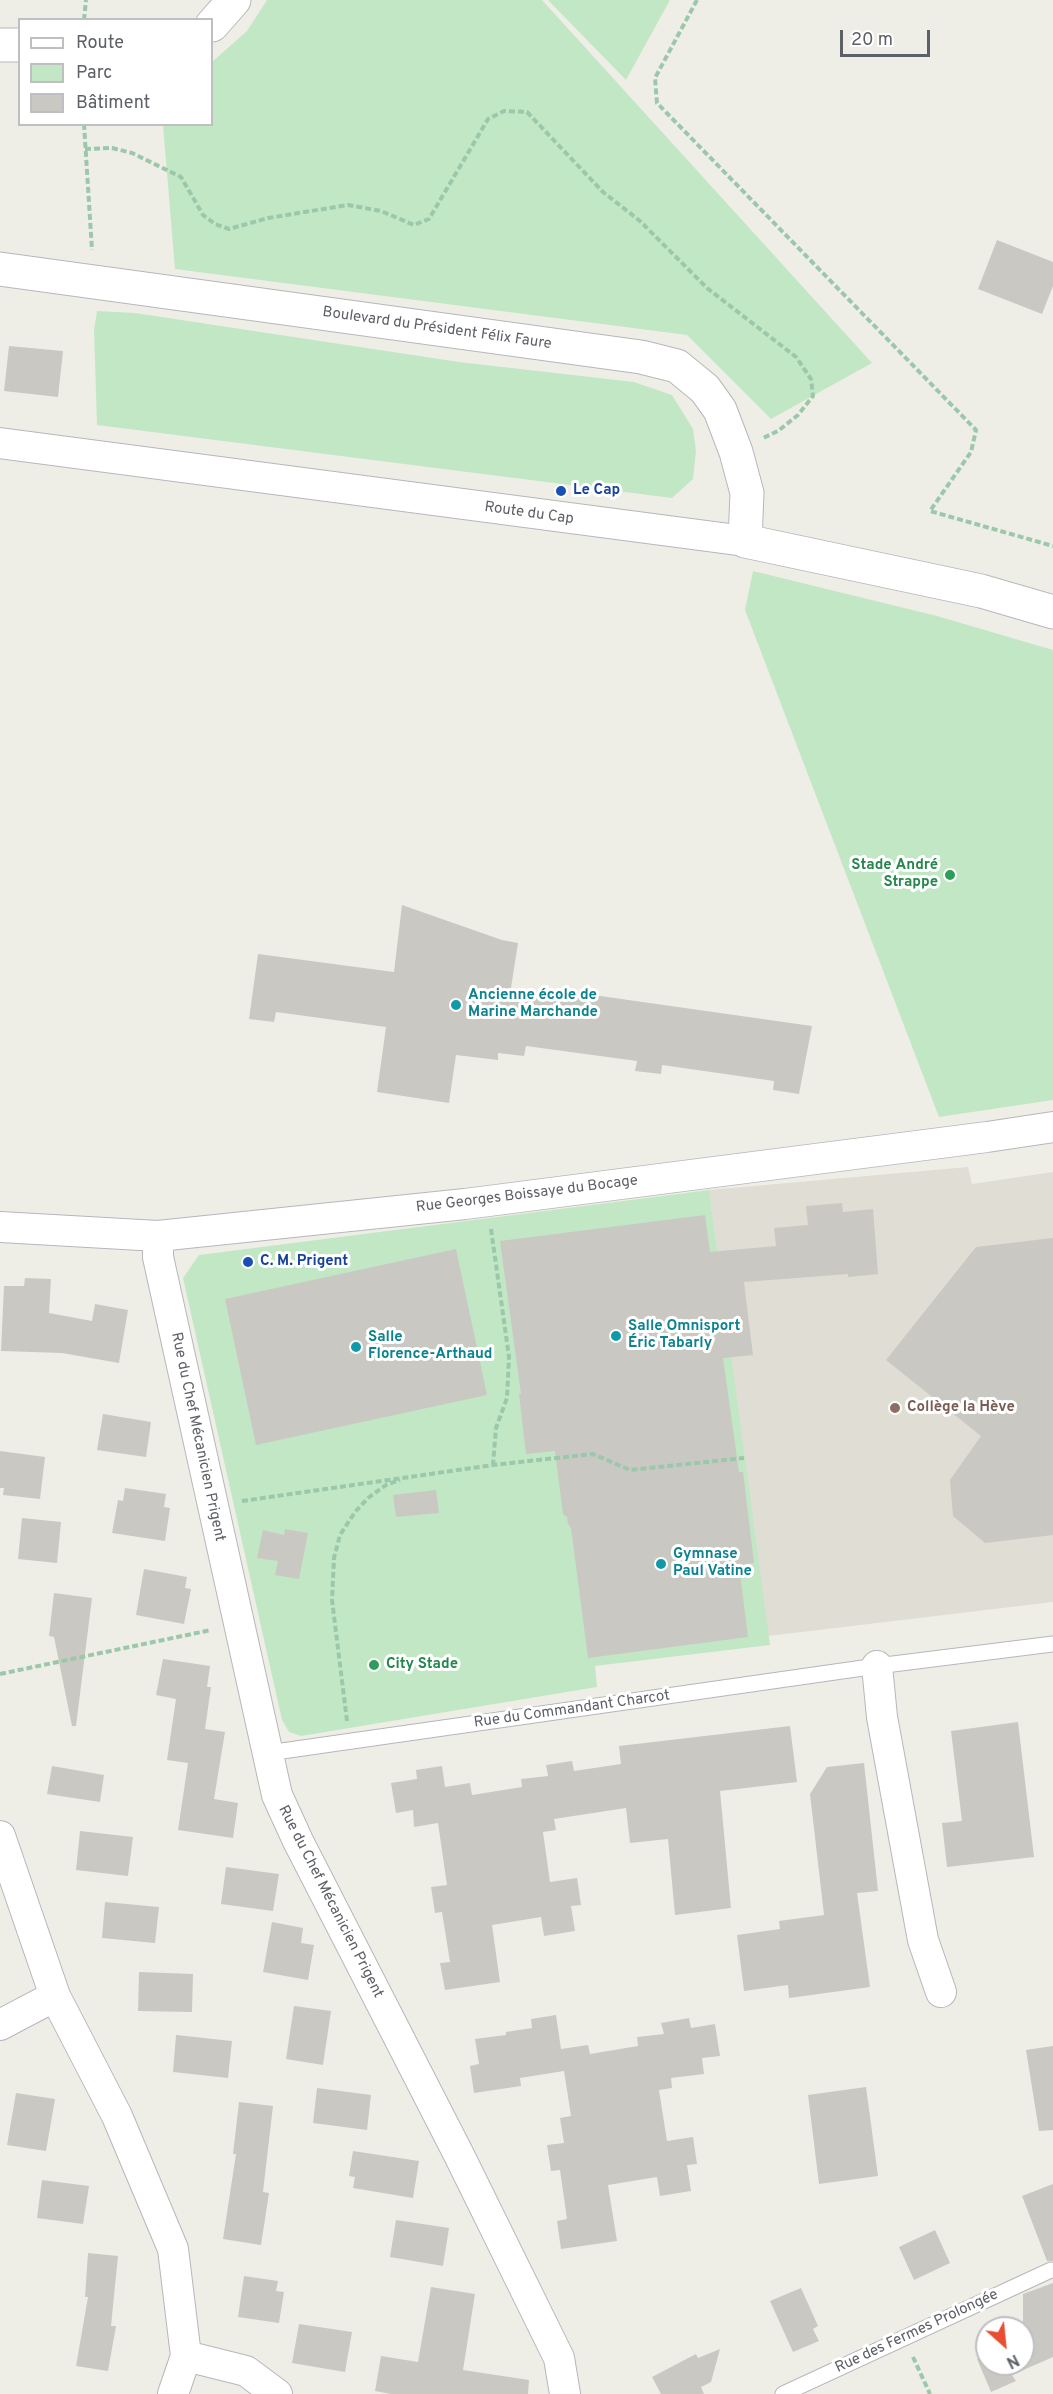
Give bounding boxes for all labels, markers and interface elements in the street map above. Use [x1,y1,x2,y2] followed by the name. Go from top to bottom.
[18,18,213,126] legend
[843,18,933,56] scale bar
[851,29,893,52] text: 20 m
[76,32,124,55] text: Route
[76,62,112,85] text: Parc
[76,92,150,115] text: Bâtiment
[321,304,553,354] street label: Boulevard du Président Félix Faure
[573,482,620,500] place label: Le Cap
[554,484,568,498] marker: Le Cap
[483,499,575,529] street label: Route du Cap
[851,857,938,892] place label: Stade André Strappe
[943,868,957,882] marker: Stade André Strappe
[468,987,598,1022] place label: Ancienne école de Marine Marchande
[449,998,463,1012] marker: Ancienne école de Marine Marchande
[415,1172,639,1218] street label: Rue Georges Boissaye du Bocage
[260,1253,348,1271] place label: C. M. Prigent
[241,1255,255,1269] marker: C. M. Prigent
[628,1318,740,1353] place label: Salle Omnisport Éric Tabarly
[368,1329,492,1364] place label: Salle Florence-Arthaud
[609,1329,623,1343] marker: Salle Omnisport Éric Tabarly
[166,1331,228,1543] street label: Rue du Chef Mécanicien Prigent
[349,1340,363,1354] marker: Salle Florence-Arthaud
[907,1399,1015,1417] place label: Collège la Hève
[888,1401,902,1415] marker: Collège la Hève
[673,1546,752,1581] place label: Gymnase Paul Vatine
[654,1557,668,1571] marker: Gymnase Paul Vatine
[386,1656,458,1674] place label: City Stade
[367,1658,381,1672] marker: City Stade
[473,1687,671,1733] street label: Rue du Commandant Charcot
[273,1803,387,2001] street label: Rue du Chef Mécanicien Prigent
[833,2286,1001,2378] street label: Rue des Fermes Prolongée
[975,2316,1035,2376] north arrow
[1003,2349,1022,2372] text: N

